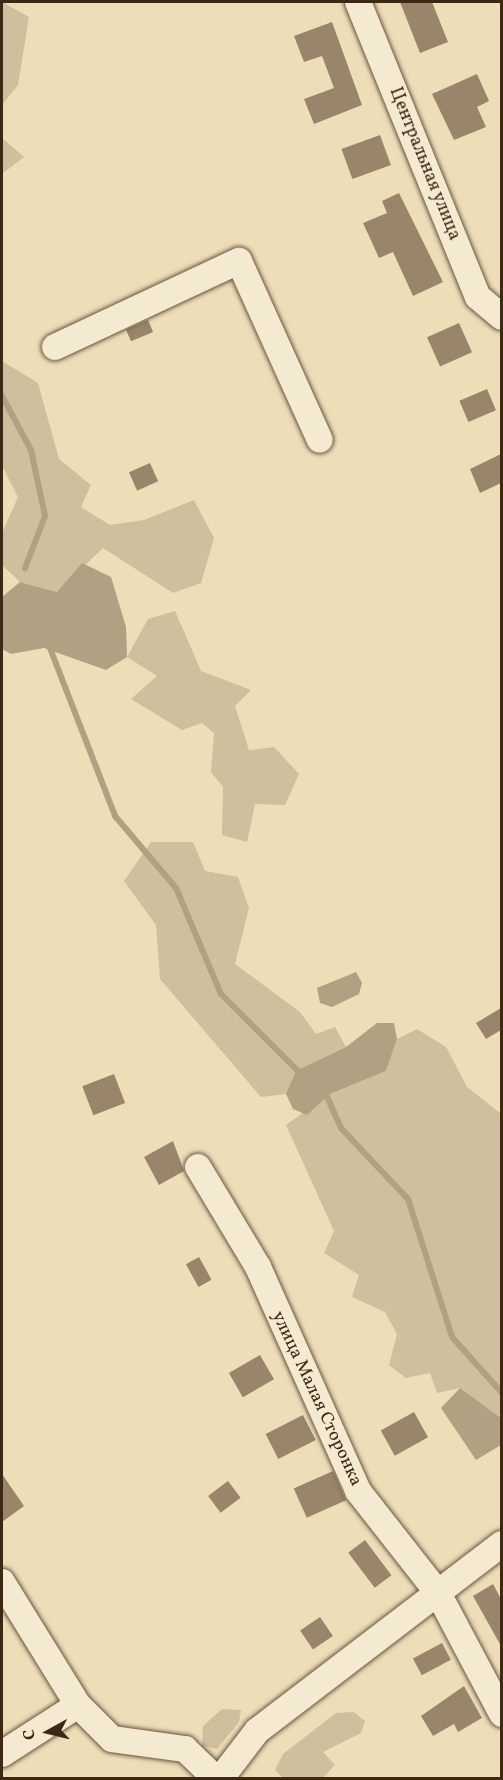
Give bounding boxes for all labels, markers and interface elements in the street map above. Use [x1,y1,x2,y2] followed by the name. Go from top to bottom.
[383,84,465,244] street label: Центральная улица
[266,1308,366,1490] street label: улица Малая Сторонка
[18,1702,78,1762] north arrow
[19,1728,42,1741] text: С

